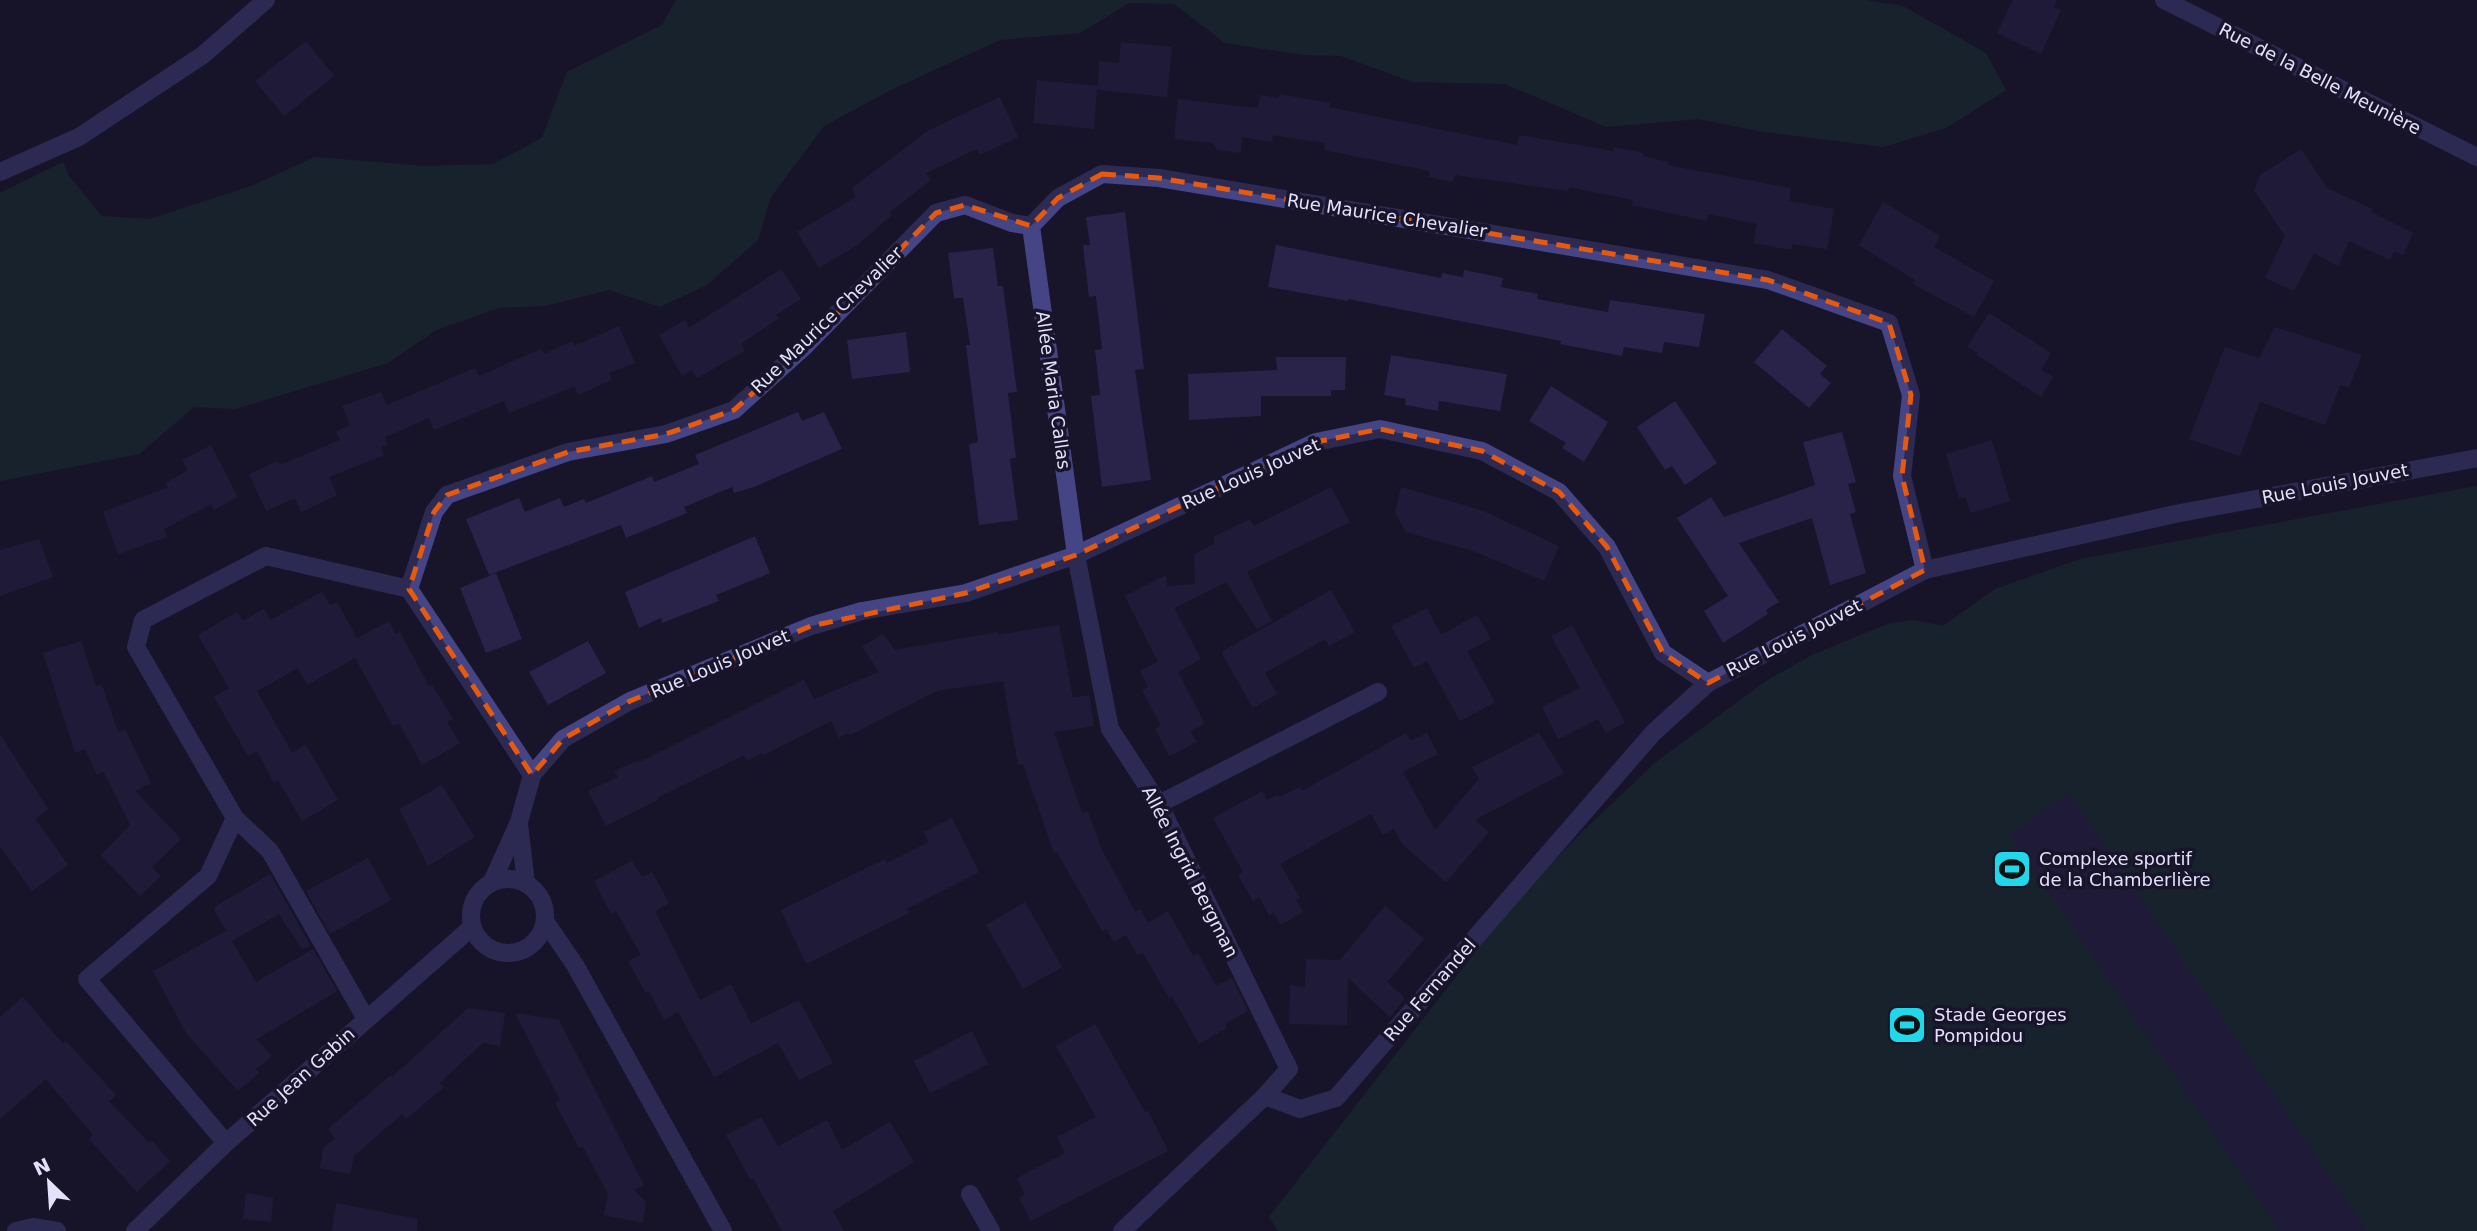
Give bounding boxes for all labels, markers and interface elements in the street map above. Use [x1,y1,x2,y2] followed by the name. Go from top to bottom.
[2216,18,2425,139] street label: Rue de la Belle Meunière
[1286,189,1489,242] street label: Rue Maurice Chevalier
[747,241,907,397] street label: Rue Maurice Chevalier
[1032,309,1075,471] street label: Allée Maria Callas
[1179,434,1323,513] street label: Rue Louis Jouvet
[2260,459,2410,508] street label: Rue Louis Jouvet
[1723,594,1865,681] street label: Rue Louis Jouvet
[647,625,792,702] street label: Rue Louis Jouvet
[1138,782,1243,961] street label: Allée Ingrid Bergman
[1991,848,2033,890] sports icon: Complexe sportif de la Chamberlière
[2039,848,2211,890] place label: Complexe sportif de la Chamberlière
[1379,934,1480,1045] street label: Rue Fernandel
[1886,1004,1928,1046] sports icon: Stade Georges Pompidou
[1934,1004,2067,1046] place label: Stade Georges Pompidou
[243,1023,359,1130] street label: Rue Jean Gabin
[14,1147,84,1217] north arrow
[30,1153,54,1180] text: N

